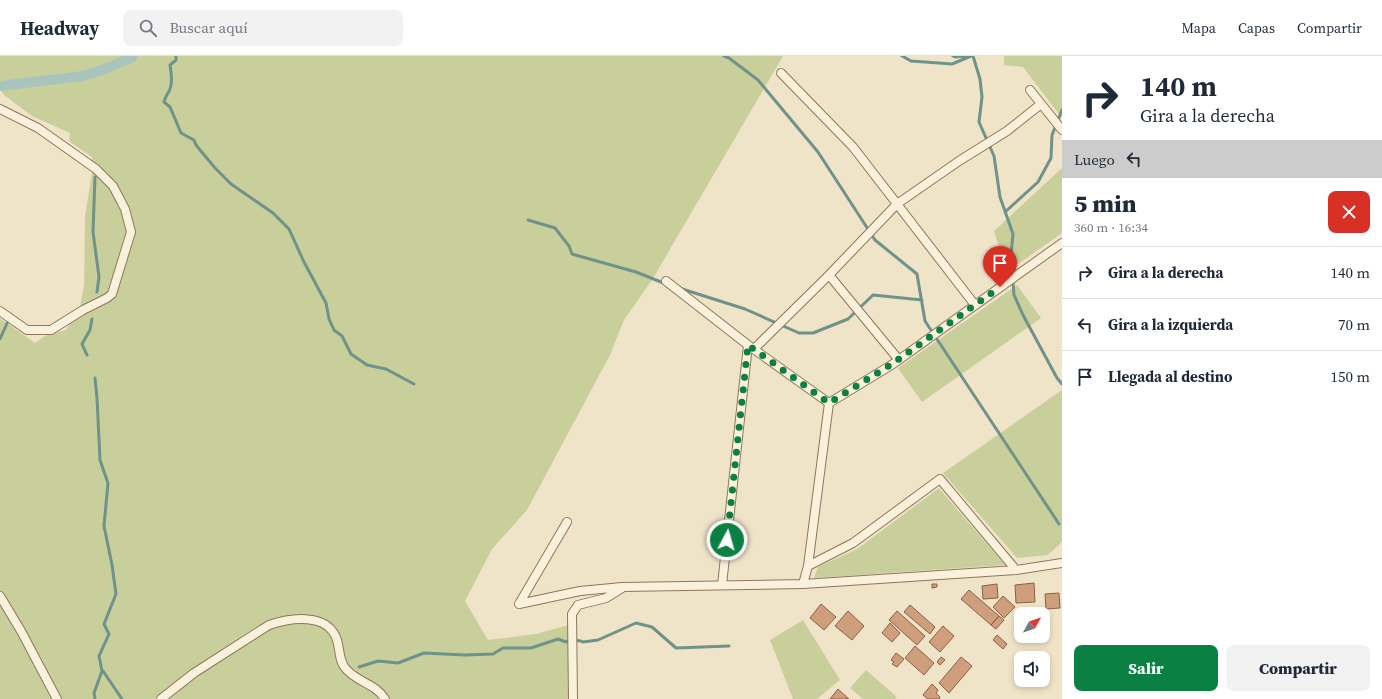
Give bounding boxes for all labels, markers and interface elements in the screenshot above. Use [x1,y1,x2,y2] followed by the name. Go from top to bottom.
[123,10,403,46] search box
[20,15,99,41] text: Headway
[137,17,159,39] icon: search
[169,17,248,38] text: Buscar aquí
[1181,18,1216,38] text: Mapa
[1238,18,1275,38] text: Capas
[1297,18,1362,38] text: Compartir
[1140,67,1217,105] text: 140 m
[1074,72,1126,124] icon: right
[1140,103,1275,128] text: Gira a la derecha
[1123,148,1145,170] icon: left
[1074,149,1115,170] text: Luego
[1074,187,1137,220] text: 5 min
[1328,191,1370,233] button: close
[1074,219,1148,236] text: 360 m · 16:34
[983,246,1017,287] pin
[989,252,1011,274] icon: arrive
[1074,262,1096,284] icon: right
[1108,262,1223,283] text: Gira a la derecha
[1330,262,1370,283] text: 140 m
[1074,314,1096,336] icon: left
[1108,314,1233,335] text: Gira a la izquierda
[1338,314,1370,335] text: 70 m
[1074,366,1096,388] icon: arrive
[1108,366,1233,387] text: Llegada al destino
[1330,366,1370,387] text: 150 m
[706,519,748,561] position arrow
[1014,607,1050,643] north arrow
[1014,607,1050,687] map controls
[1074,645,1218,691] button: Salir
[1226,645,1370,691] button: Compartir
[1014,651,1050,687] button: sound

